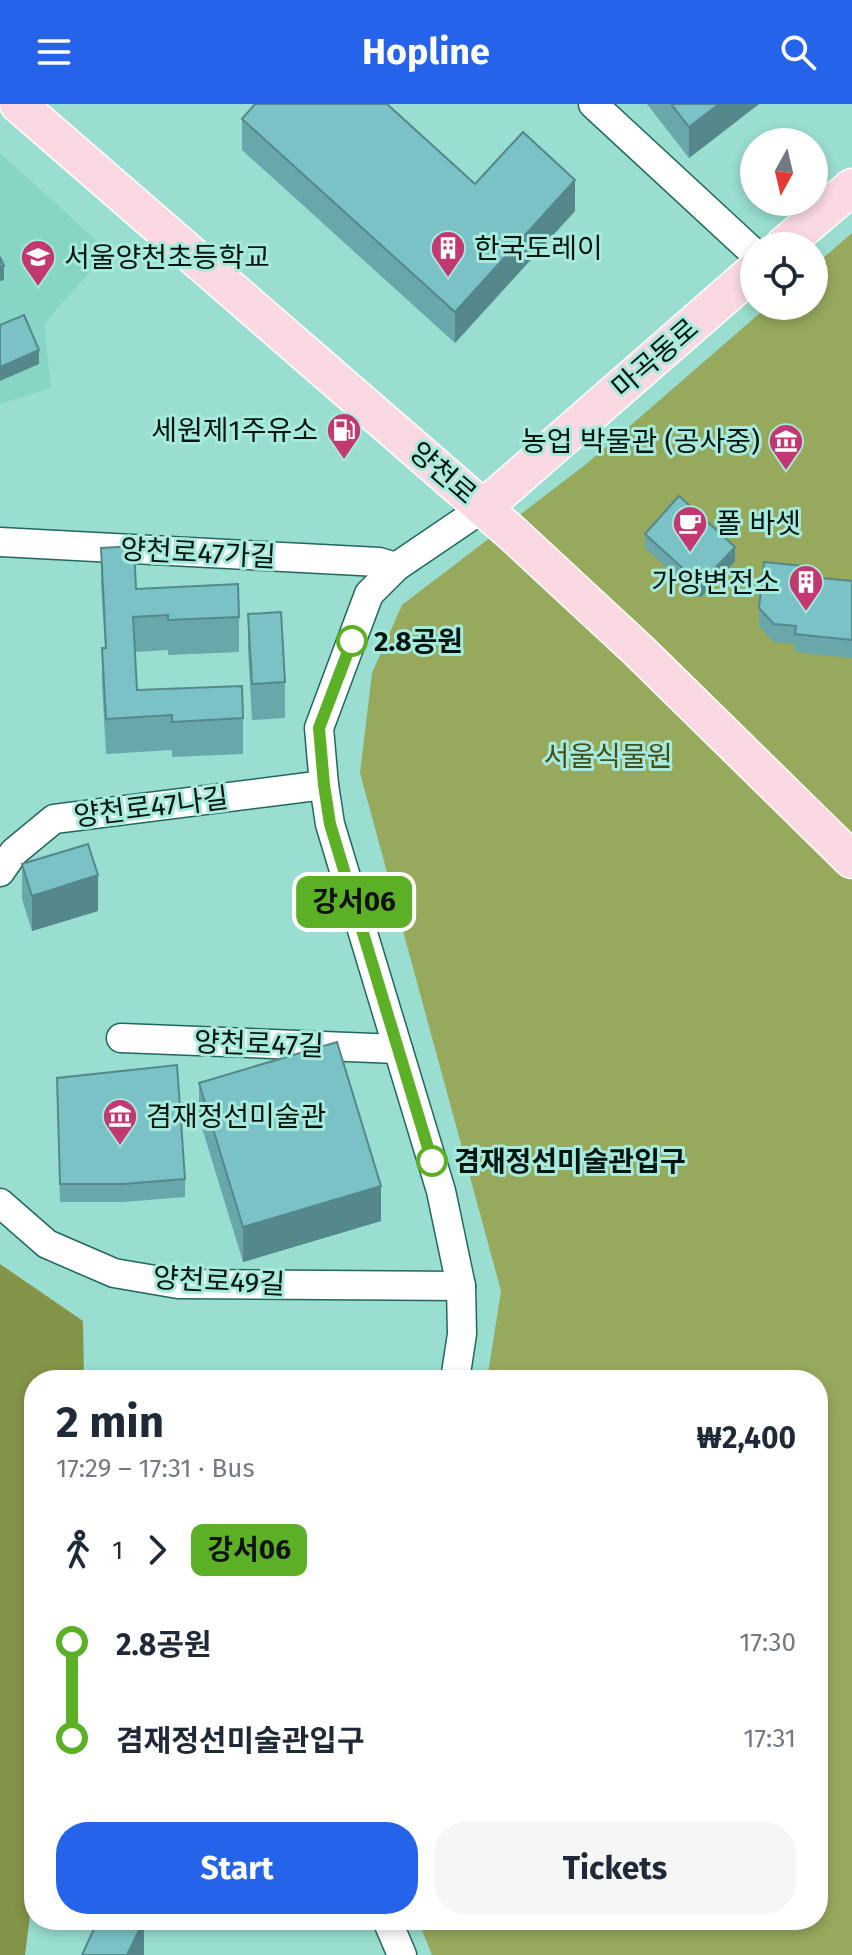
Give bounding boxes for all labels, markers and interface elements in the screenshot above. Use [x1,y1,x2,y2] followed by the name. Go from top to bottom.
[32,30,76,74] icon: menu
[362,30,490,74] text: Hopline
[776,30,820,74] icon: search
[740,128,828,216] north arrow
[740,128,828,320] map controls
[429,229,467,279] building icon: 한국도레이
[474,232,603,265] place label: 한국도레이
[740,232,828,320] button: locate
[19,238,57,288] school or university icon: 서울양천초등학교
[64,241,270,274] place label: 서울양천초등학교
[605,312,705,404] street label: 마곡동로
[325,411,363,461] fuel station icon: 세원제1주유소
[151,414,318,447] place label: 세원제1주유소
[767,422,805,472] museum icon: 농업 박물관 (공사중)
[521,425,760,458] place label: 농업 박물관 (공사중)
[403,435,483,511] street label: 양천로
[671,504,709,554] cafe icon: 폴 바셋
[716,507,801,540] place label: 폴 바셋
[120,532,276,574] street label: 양천로47가길
[787,563,825,613] building icon: 가양변전소
[651,566,780,599] place label: 가양변전소
[374,625,463,658] place label: 2.8공원
[337,626,367,656] marker: 2.8공원
[544,740,672,773] park label: 서울식물원
[72,781,230,833] street label: 양천로47나길
[298,876,410,928] line badge: 강서06
[312,885,396,918] text: 강서06
[194,1025,324,1063] street label: 양천로47길
[101,1097,139,1147] museum icon: 겸재정선미술관
[146,1100,326,1133] place label: 겸재정선미술관
[454,1145,686,1178] place label: 겸재정선미술관입구
[417,1146,447,1176] marker: 겸재정선미술관입구
[152,1261,286,1301] street label: 양천로49길
[56,1396,164,1449] text: 2 min
[697,1420,796,1456] text: ₩2,400
[56,1453,255,1484] text: 17:29 – 17:31 · Bus
[56,1528,100,1572] icon: walk
[135,1528,179,1572] icon: forward
[207,1533,291,1566] text: 강서06
[112,1535,123,1566] text: 1
[116,1627,211,1663] text: 2.8공원
[739,1627,796,1658] text: 17:30
[116,1723,364,1759] text: 겸재정선미술관입구
[743,1723,796,1754] text: 17:31
[56,1822,418,1914] button: Start
[434,1822,796,1914] button: Tickets

